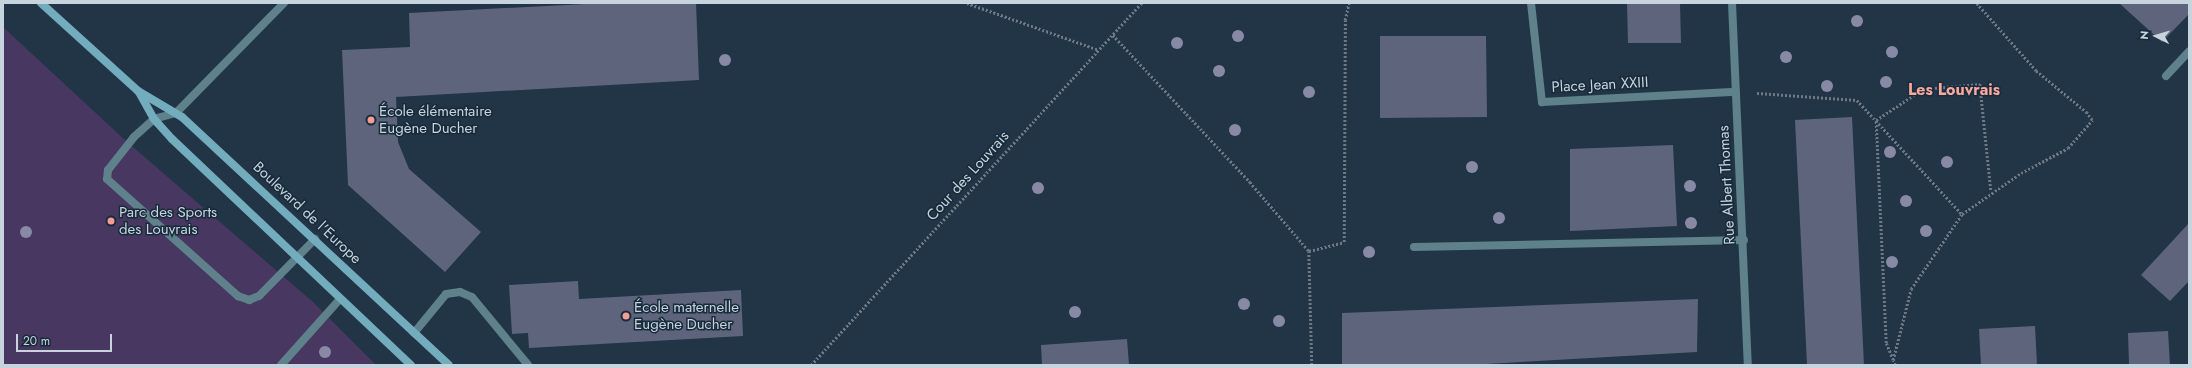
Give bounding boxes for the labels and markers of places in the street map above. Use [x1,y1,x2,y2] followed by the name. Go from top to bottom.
[379,102,492,137] place label: École élémentaire Eugène Ducher
[366,115,376,125] marker: École élémentaire Eugène Ducher
[119,203,217,238] place label: Parc des Sports des Louvrais
[106,216,116,226] marker: Parc des Sports des Louvrais
[634,298,739,333] place label: École maternelle Eugène Ducher
[621,311,631,321] marker: École maternelle Eugène Ducher

